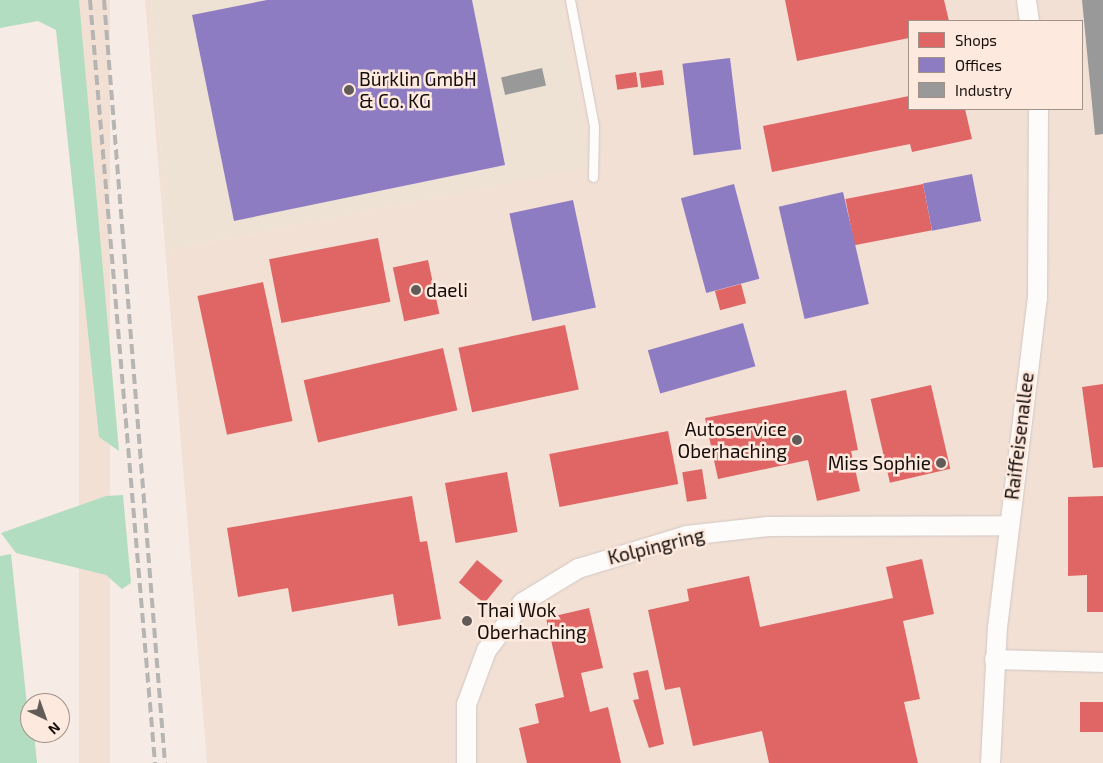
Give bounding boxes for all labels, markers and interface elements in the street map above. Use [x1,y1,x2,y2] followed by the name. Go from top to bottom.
[908,20,1083,110] legend
[955,31,997,49] text: Shops
[955,56,1002,74] text: Offices
[359,68,477,112] place label: Bürklin GmbH & Co. KG
[955,81,1012,99] text: Industry
[343,84,355,96] marker: Bürklin GmbH & Co. KG
[426,279,468,301] place label: daeli
[410,284,422,296] marker: daeli
[1000,371,1038,501] street label: Raiffeisenallee
[678,418,787,462] place label: Autoservice Oberhaching
[791,434,803,446] marker: Autoservice Oberhaching
[828,452,931,474] place label: Miss Sophie
[935,457,947,469] marker: Miss Sophie
[605,523,707,569] street label: Kolpingring
[477,599,586,643] place label: Thai Wok Oberhaching
[461,615,473,627] marker: Thai Wok Oberhaching
[20,693,70,743] north arrow
[45,719,64,738] text: N

